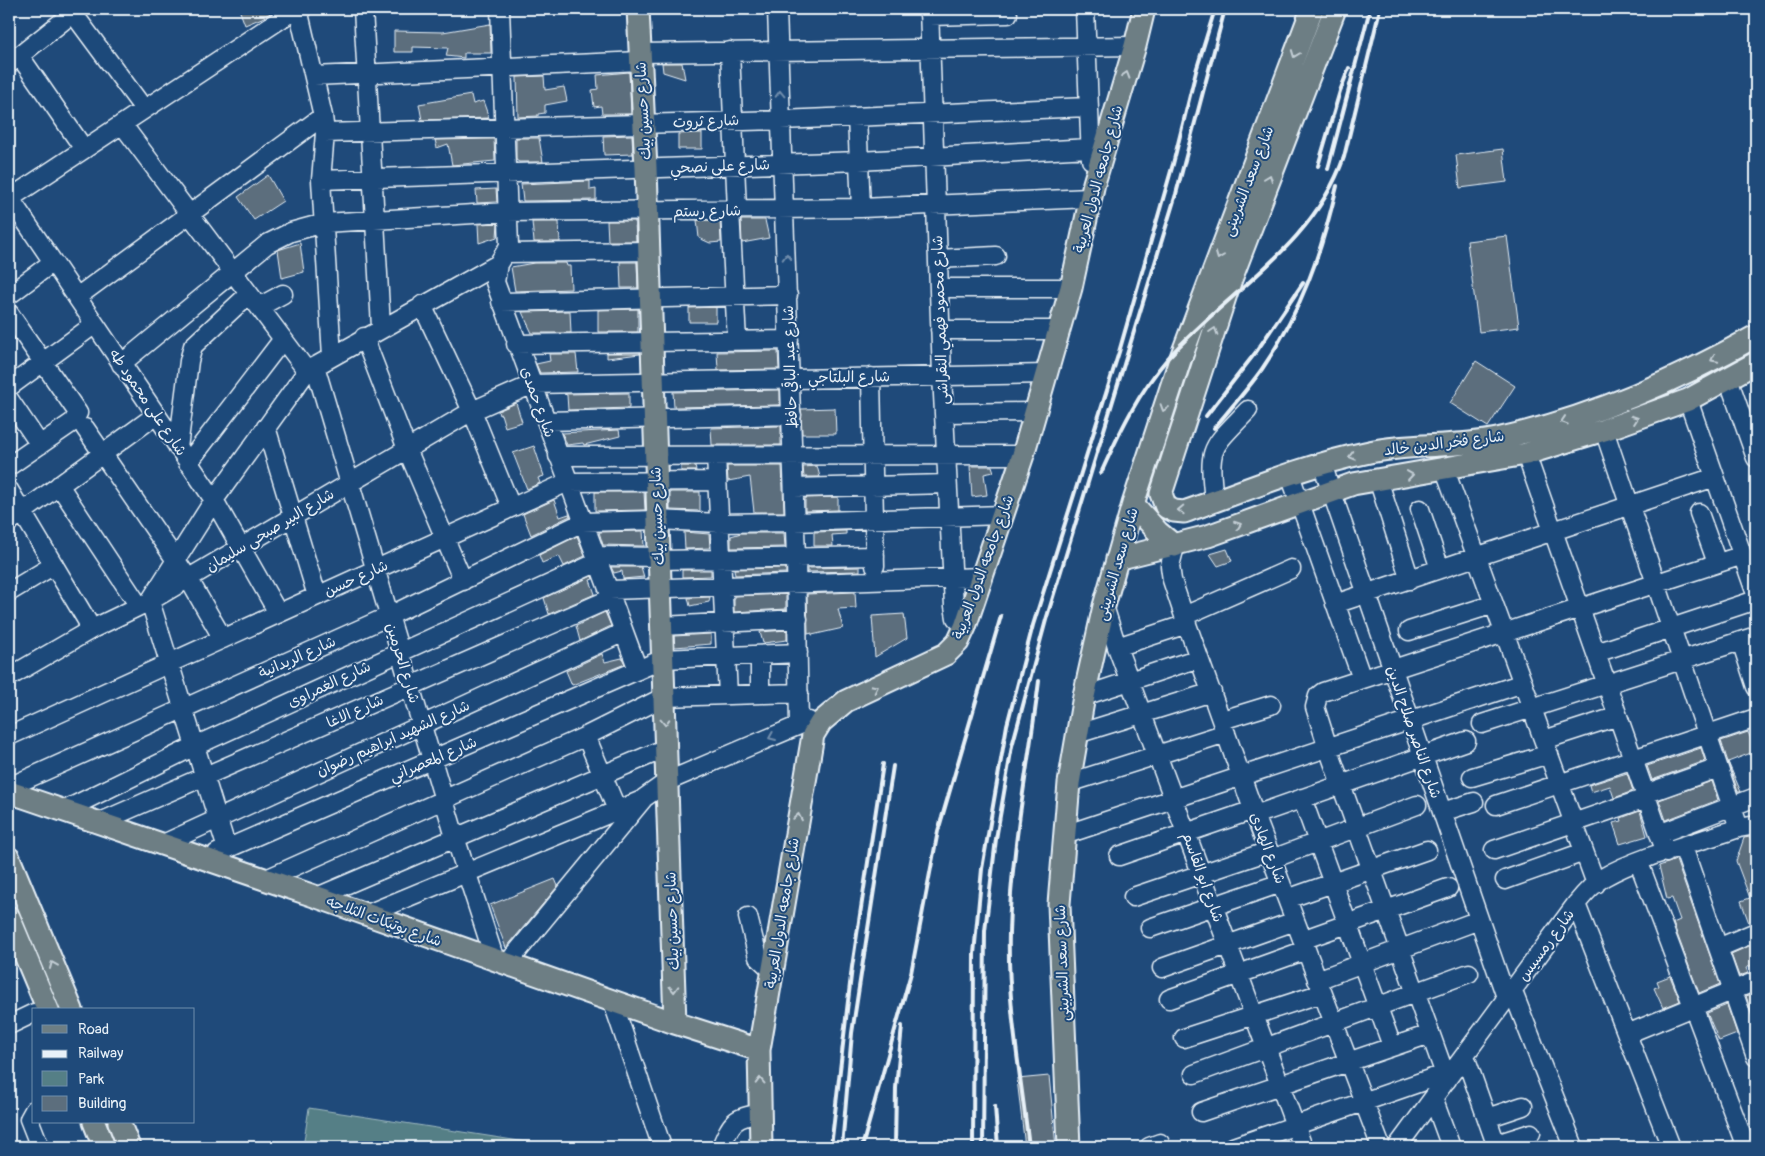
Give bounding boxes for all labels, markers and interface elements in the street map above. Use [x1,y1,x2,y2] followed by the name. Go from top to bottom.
[1291,50,1301,58] one-way arrow
[631,61,656,161] street label: شارع حسين بيك
[1121,72,1131,80] one-way arrow
[775,90,785,98] one-way arrow
[1070,103,1127,255] street label: شارع جامعه الدول العربية
[672,111,740,132] street label: شارع ثروت
[1219,123,1278,239] street label: شارع سعد الشربينى
[670,155,770,181] street label: شارع على نصحي
[1263,175,1273,183] one-way arrow
[673,201,741,223] street label: شارع رستم
[928,235,956,405] street label: شارع محمود فهمي النقراشى
[1215,251,1225,259] one-way arrow
[781,252,792,260] one-way arrow
[777,305,802,429] street label: شارع عبد الباقي حافظ
[1208,327,1218,336] one-way arrow
[105,345,191,460] street label: شارع على محمود طه
[1710,353,1719,363] one-way arrow
[516,364,559,440] street label: شارع حمدى
[808,367,890,391] street label: شارع البلتاجي
[1160,404,1170,412] one-way arrow
[1630,415,1639,425] one-way arrow
[1560,416,1568,426] one-way arrow
[1383,427,1505,460] street label: شارع فخر الدين خالد
[1348,450,1357,461] one-way arrow
[646,466,669,565] street label: شارع حسين بيك
[1406,470,1414,480] one-way arrow
[203,485,338,576] street label: شارع البير صبحى سليمان
[949,492,1018,642] street label: شارع جامعه الدول العربية
[1092,505,1143,623] street label: شارع سعد الشربينى
[1177,505,1185,515] one-way arrow
[1233,521,1242,531] one-way arrow
[321,556,391,601] street label: شارع حسن
[381,621,424,706] street label: شارع الحرمين
[256,632,339,683] street label: شارع الريدانية
[285,657,374,712] street label: شارع الغمراوى
[1382,663,1445,801] street label: شارع الناصر صلاح الدين
[869,684,878,694] one-way arrow
[324,690,387,732] street label: شارع الاغا
[314,696,474,783] street label: شارع الشهيد ابراهيم رضوان
[660,718,671,726] one-way arrow
[768,731,777,741] one-way arrow
[386,732,481,789] street label: شارع المعصراني
[1245,810,1290,887] street label: شارع الهادى
[792,812,803,820] one-way arrow
[1176,829,1228,925] street label: شارع ابو القاسم
[761,836,804,990] street label: شارع جامعه الدول العربية
[661,871,684,970] street label: شارع حسين بيك
[324,892,444,951] street label: شارع بوتيكات الثلاجه
[1051,904,1074,1022] street label: شارع سعد الشربينى
[1514,906,1579,985] street label: شارع رمسيس
[49,961,59,970] one-way arrow
[669,986,679,994] one-way arrow
[32,1008,195,1124] legend
[78,1020,109,1039] text: Road
[78,1044,124,1063] text: Railway
[78,1070,105,1089] text: Park
[755,1077,765,1084] one-way arrow
[78,1094,126,1113] text: Building

